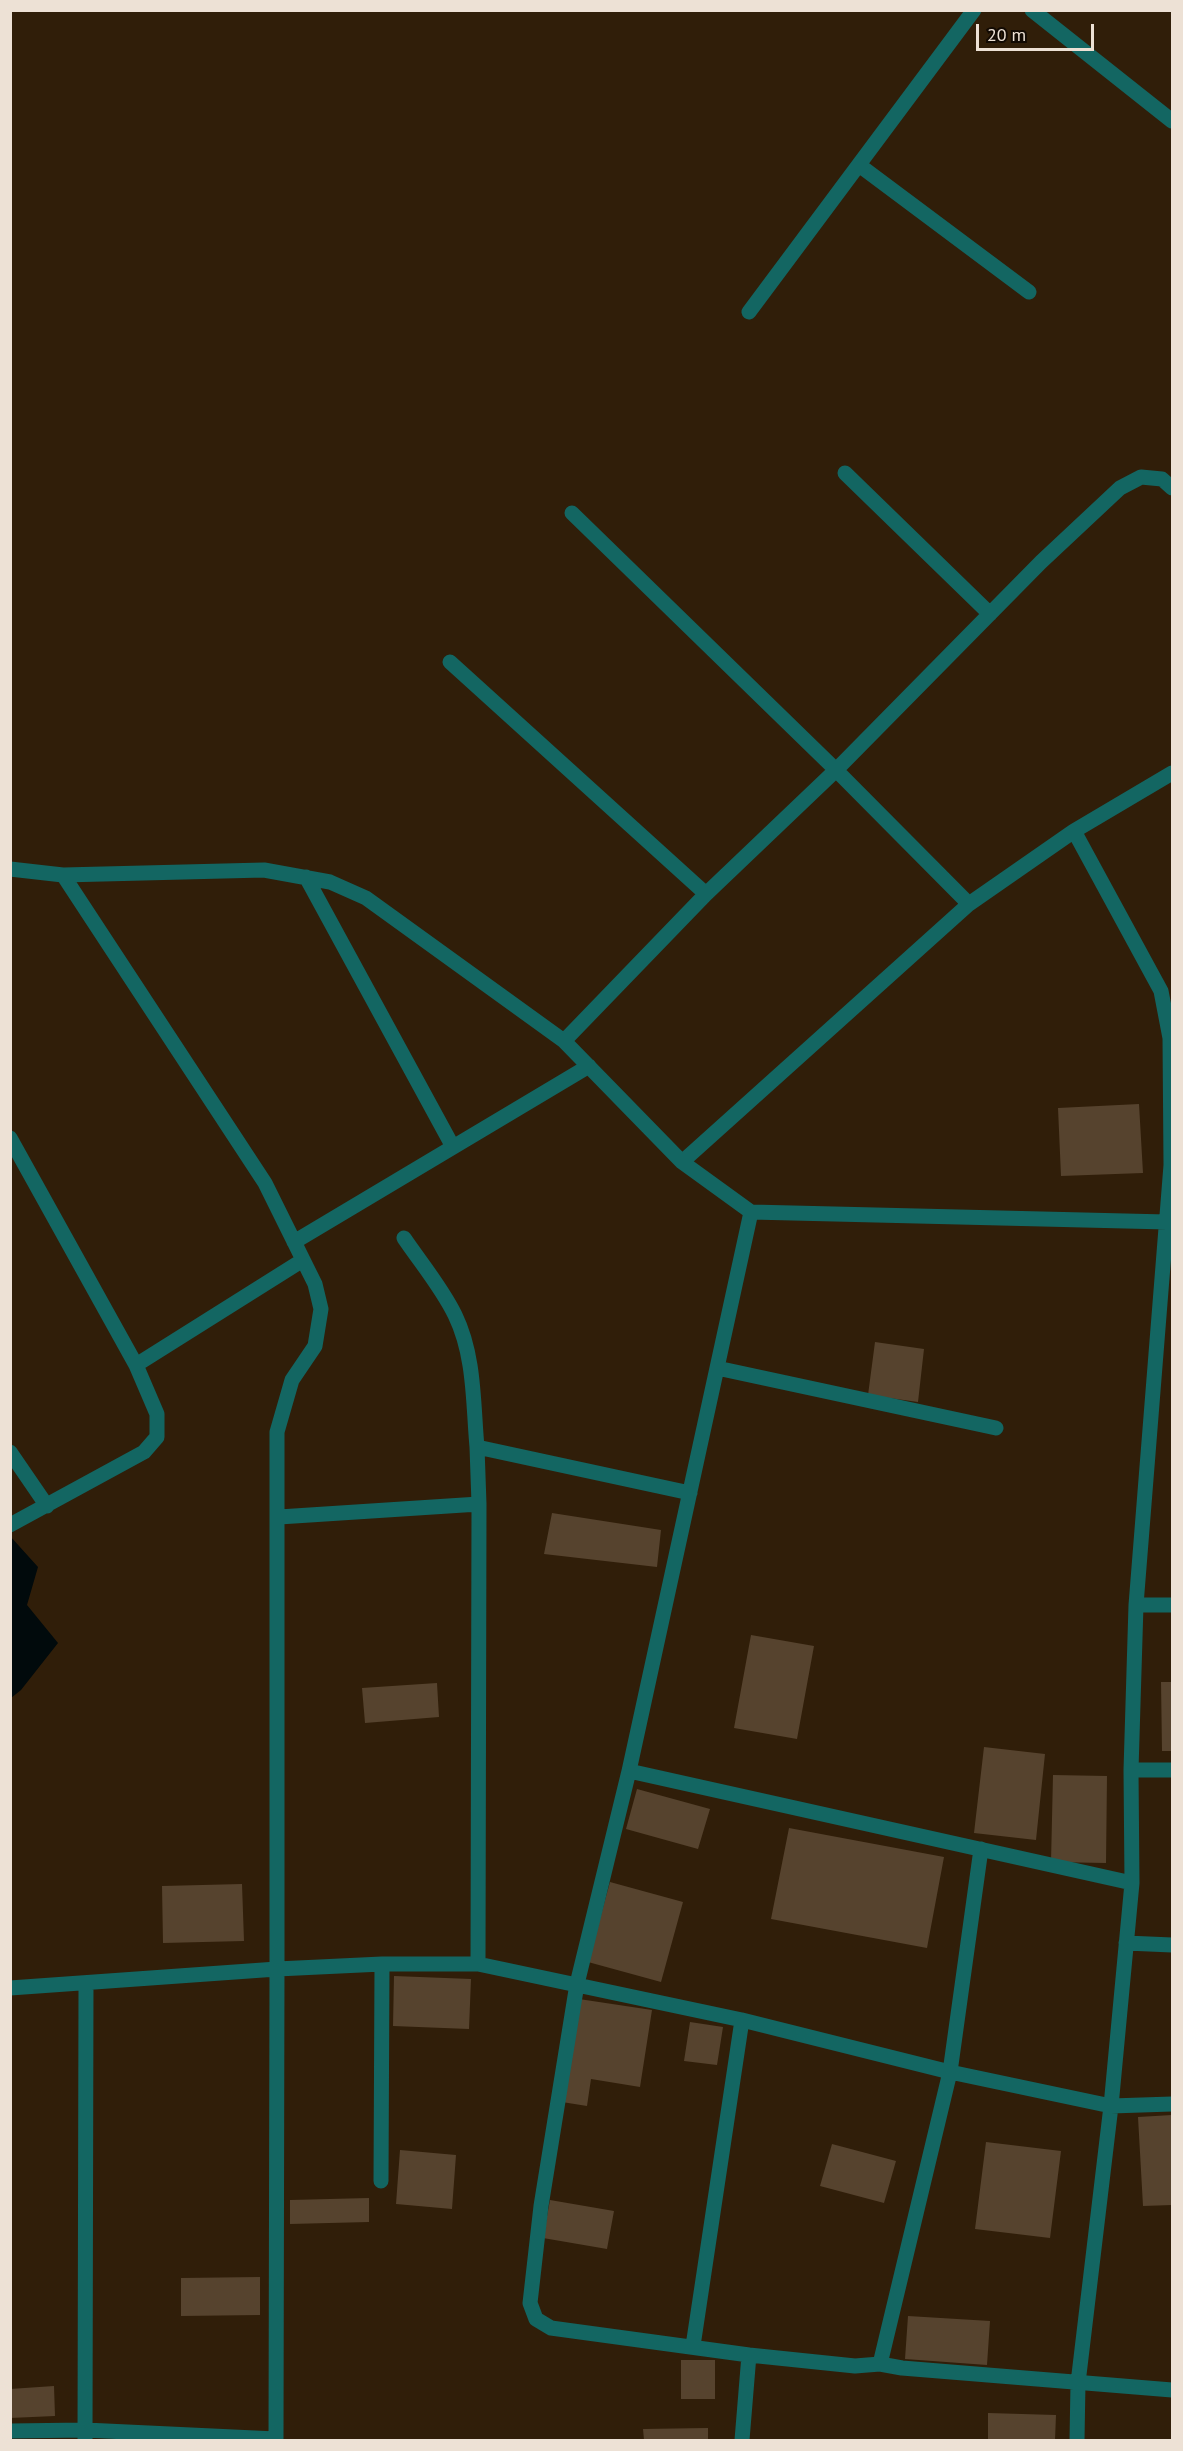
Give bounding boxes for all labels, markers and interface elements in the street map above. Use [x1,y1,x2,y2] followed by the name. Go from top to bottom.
[979,12,1098,50] scale bar
[987,23,1026,46] text: 20 m

